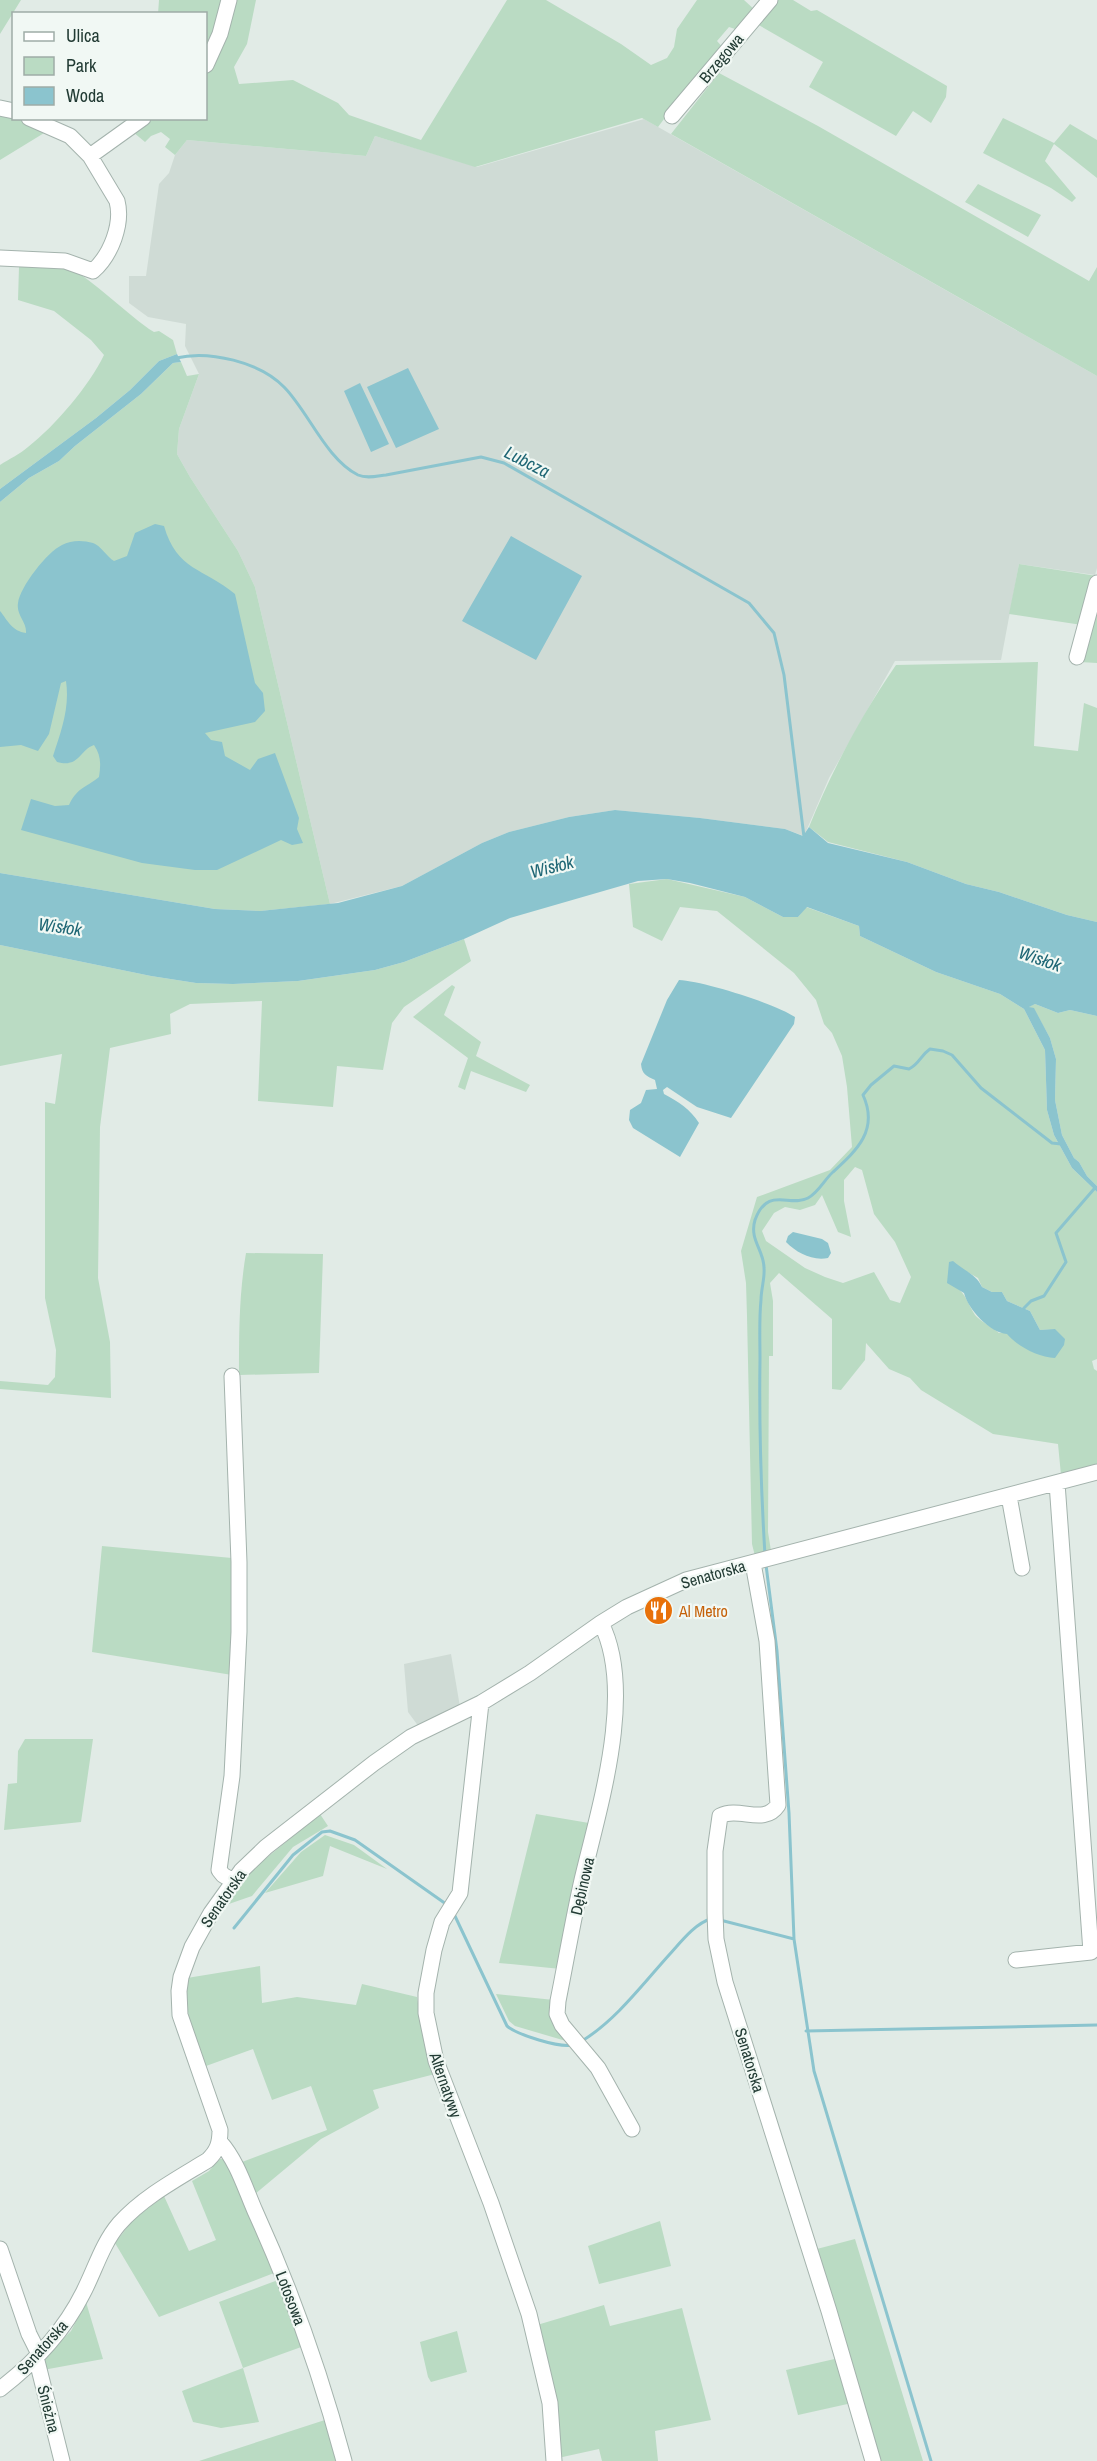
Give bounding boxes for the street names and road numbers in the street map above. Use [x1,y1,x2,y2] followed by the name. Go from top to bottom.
[694,28,749,87] street label: Brzegowa
[678,1554,749,1594] street label: Senatorska
[565,1854,600,1917] street label: Dębinowa
[195,1864,251,1931] street label: Senatorska
[730,2025,770,2096] street label: Senatorska
[424,2048,468,2121] street label: Alternatywy
[271,2268,312,2329] street label: Lotosowa
[12,2314,73,2379] street label: Senatorska
[33,2383,66,2436] street label: Śnieżna

